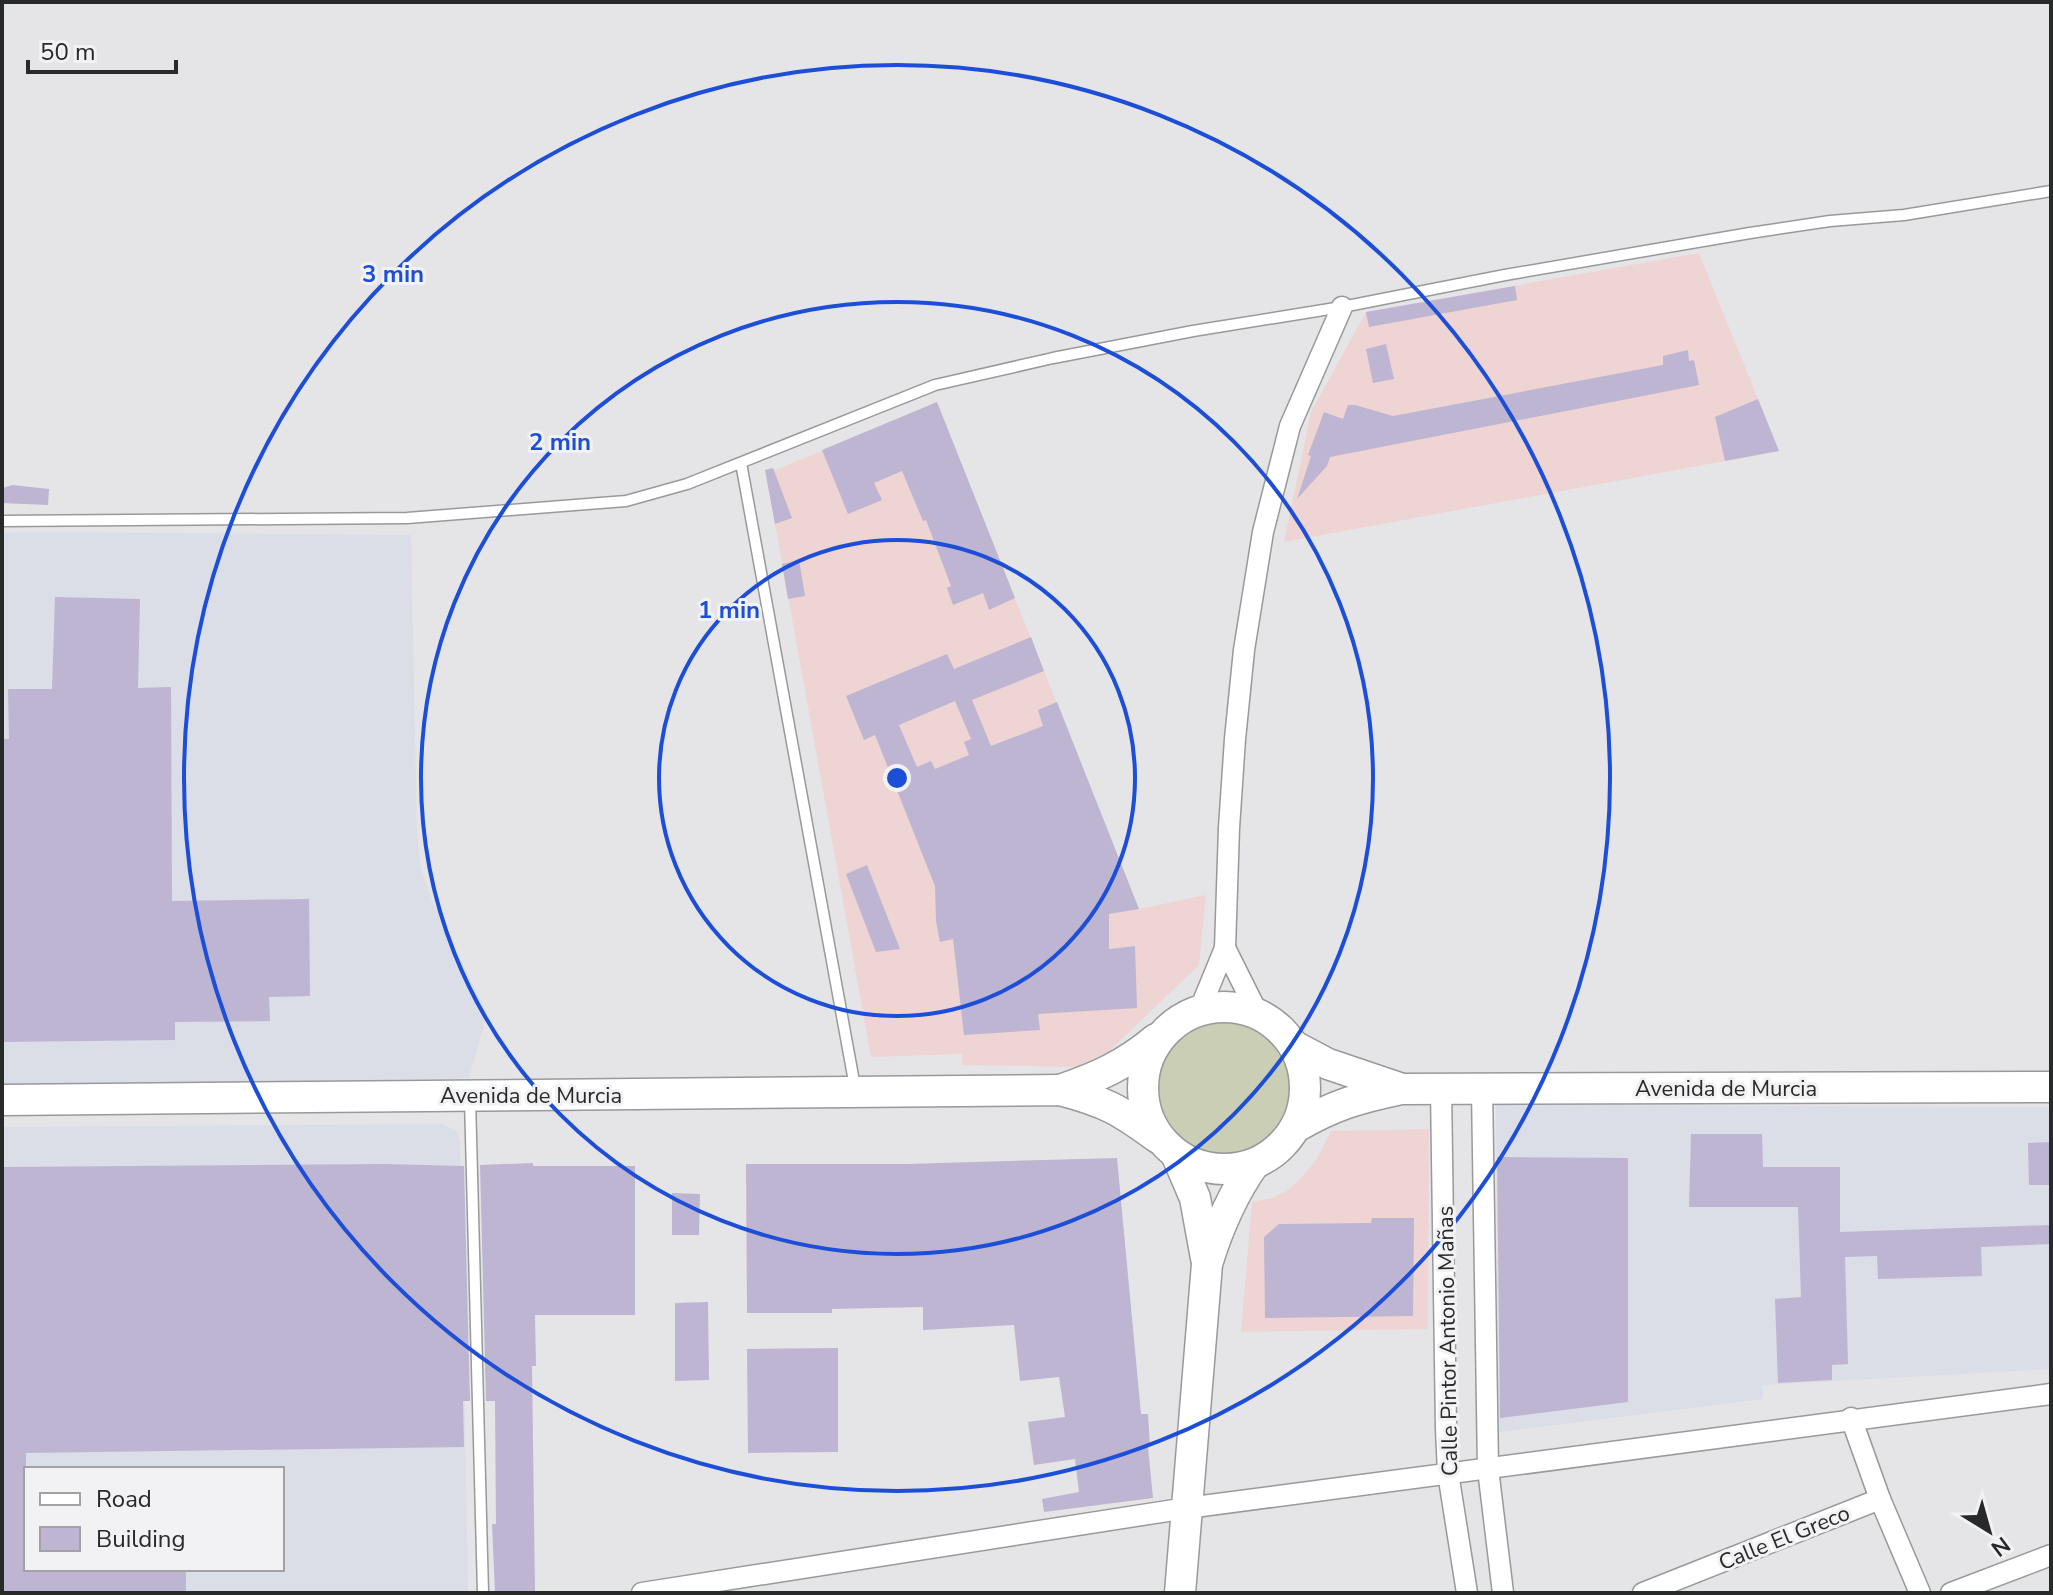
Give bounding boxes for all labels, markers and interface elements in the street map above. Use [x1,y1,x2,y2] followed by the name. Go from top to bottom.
[28,24,176,74] scale bar
[40,36,96,68] text: 50 m
[362,258,424,290] text: 3 min
[529,426,591,458] text: 2 min
[698,594,760,626] text: 1 min
[883,764,911,792] centre of rings
[1635,1074,1817,1104] street label: Avenida de Murcia
[440,1081,622,1111] street label: Avenida de Murcia
[1431,1206,1465,1476] street label: Calle Pintor Antonio Mañas
[24,1467,284,1571] legend
[96,1483,152,1515] text: Road
[1949,1491,2029,1571] north arrow
[1714,1498,1854,1578] street label: Calle El Greco
[96,1523,186,1555] text: Building
[1985,1529,2016,1563] text: N

